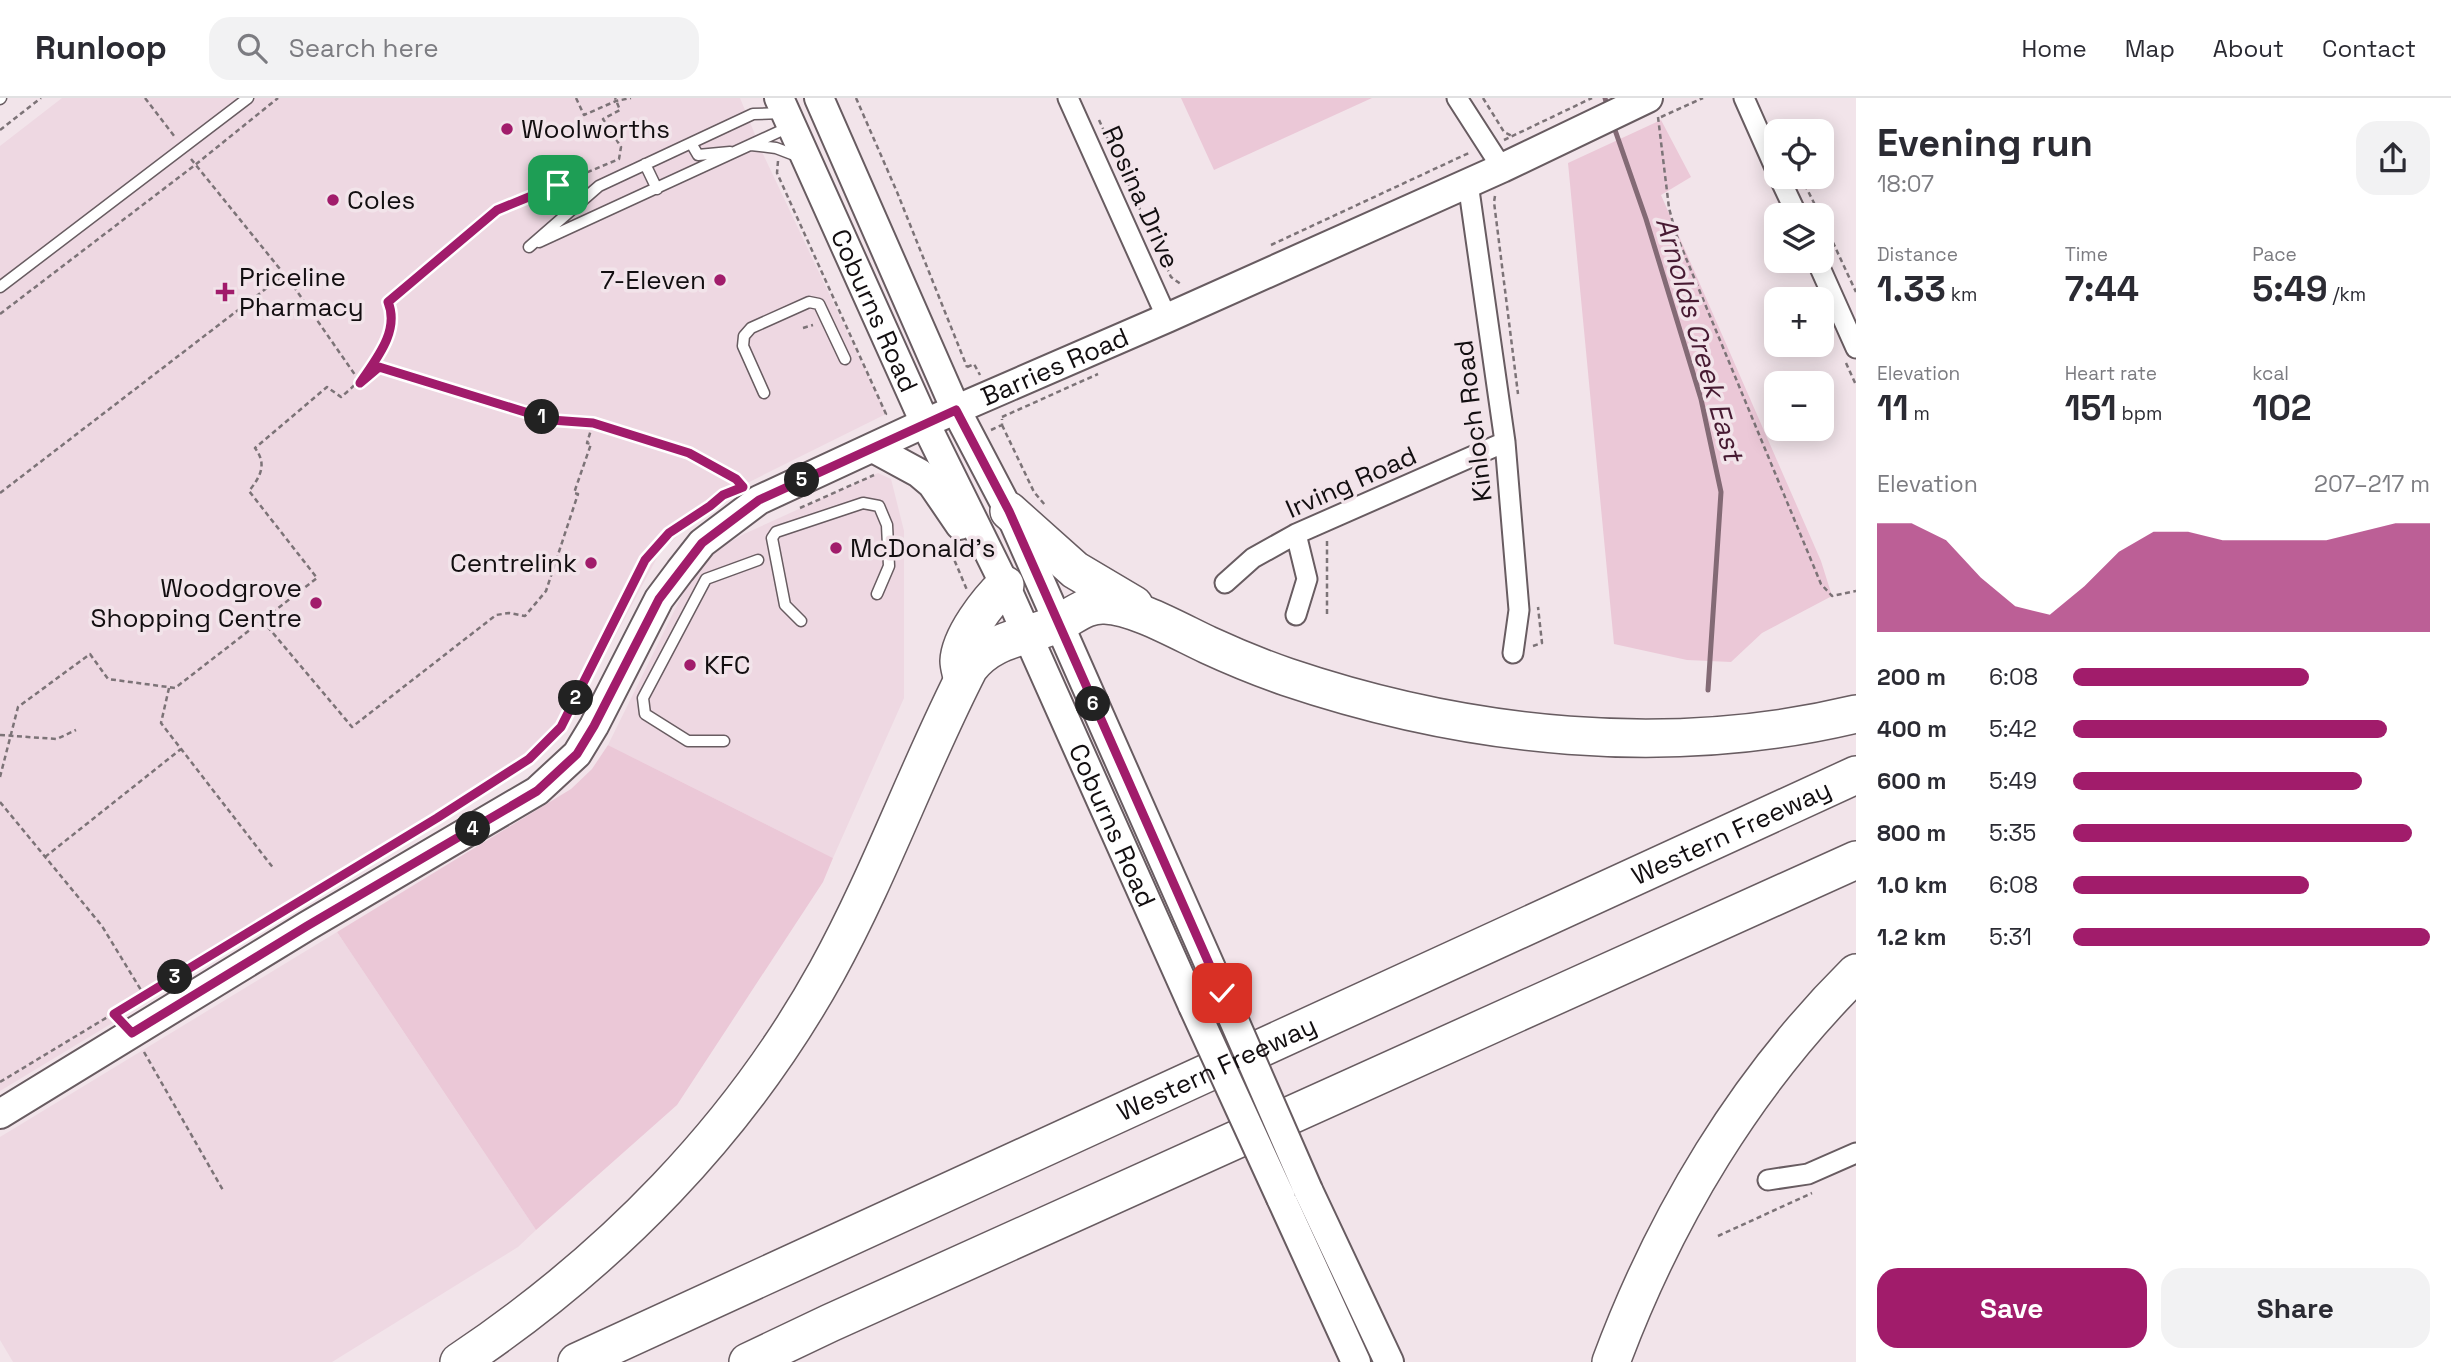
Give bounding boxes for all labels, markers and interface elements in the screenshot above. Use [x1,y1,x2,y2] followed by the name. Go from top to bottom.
[209,17,699,80] search box
[35,27,167,69] text: Runloop
[233,29,271,67] icon: search
[289,31,439,65] text: Search here
[2021,33,2087,64] text: Home
[2125,33,2175,64] text: Map
[2213,33,2284,64] text: About
[2322,33,2416,64] text: Contact
[521,112,670,146] place label: Woolworths
[1764,119,1834,441] map controls
[1764,119,1834,189] button: locate
[1877,119,2093,167] text: Evening run
[1094,120,1188,274] street label: Rosina Drive
[499,121,515,137] marker: Woolworths
[2356,121,2430,195] button: share
[528,155,588,215] pin
[539,166,577,204] icon: arrive
[1877,169,1934,199] text: 18:07
[347,183,415,217] place label: Coles
[325,192,341,208] marker: Coles
[1764,203,1834,273] button: layers
[1648,213,1753,468] water label: Arnolds Creek East
[823,224,926,398] street label: Coburns Road
[1877,242,1958,267] text: Distance
[2065,242,2108,267] text: Time
[2252,242,2297,267] text: Pace
[239,260,364,324] place label: Priceline Pharmacy
[600,263,706,297] place label: 7-Eleven
[1877,267,1946,311] text: 1.33
[2065,267,2139,311] text: 7:44
[2252,267,2328,311] text: 5:49
[712,272,728,288] marker: 7-Eleven
[1946,282,1977,307] text: km
[2328,282,2366,307] text: /km
[217,284,233,300] marker: Priceline Pharmacy
[1764,287,1834,357] button: +
[976,320,1134,414] street label: Barries Road
[1446,338,1500,504] street label: Kinloch Road
[1877,361,1960,386] text: Elevation
[2065,361,2157,386] text: Heart rate
[2252,361,2289,386] text: kcal
[1764,371,1834,441] button: −
[1877,386,1909,430] text: 11
[2065,386,2117,430] text: 151
[2252,386,2312,430] text: 102
[524,400,560,434] pin: 1
[1909,401,1930,426] text: m
[2117,401,2162,426] text: bpm
[537,404,546,429] text: 1
[1280,438,1422,526] street label: Irving Road
[784,462,820,498] pin: 5
[796,467,807,492] text: 5
[1877,469,1978,499] text: Elevation
[2314,469,2430,499] text: 207–217 m
[850,531,995,565] place label: McDonald's
[828,540,844,556] marker: McDonald's
[450,546,577,580] place label: Centrelink
[583,555,599,571] marker: Centrelink
[91,571,302,635] place label: Woodgrove Shopping Centre
[308,595,324,611] marker: Woodgrove Shopping Centre
[704,648,750,682] place label: KFC
[682,657,698,673] marker: KFC
[1877,662,1946,692] text: 200 m
[1989,662,2038,692] text: 6:08
[558,680,594,716] pin: 2
[570,685,581,710] text: 2
[1076,686,1110,722] pin: 6
[1087,691,1098,716] text: 6
[1877,714,1947,744] text: 400 m
[1989,714,2037,744] text: 5:42
[1061,738,1164,912] street label: Coburns Road
[1877,766,1947,796] text: 600 m
[1989,766,2037,796] text: 5:49
[1626,772,1836,893] street label: Western Freeway
[456,812,490,846] pin: 4
[466,816,479,841] text: 4
[1877,818,1946,848] text: 800 m
[1989,818,2036,848] text: 5:35
[1877,870,1947,900] text: 1.0 km
[1989,870,2038,900] text: 6:08
[1877,922,1946,952] text: 1.2 km
[1989,922,2032,952] text: 5:31
[158,960,192,994] pin: 3
[1192,963,1252,1023] pin
[169,964,180,989] text: 3
[1203,974,1241,1012] icon: check
[1112,1008,1322,1129] street label: Western Freeway
[1877,1268,2147,1348] button: Save
[2161,1268,2430,1348] button: Share

